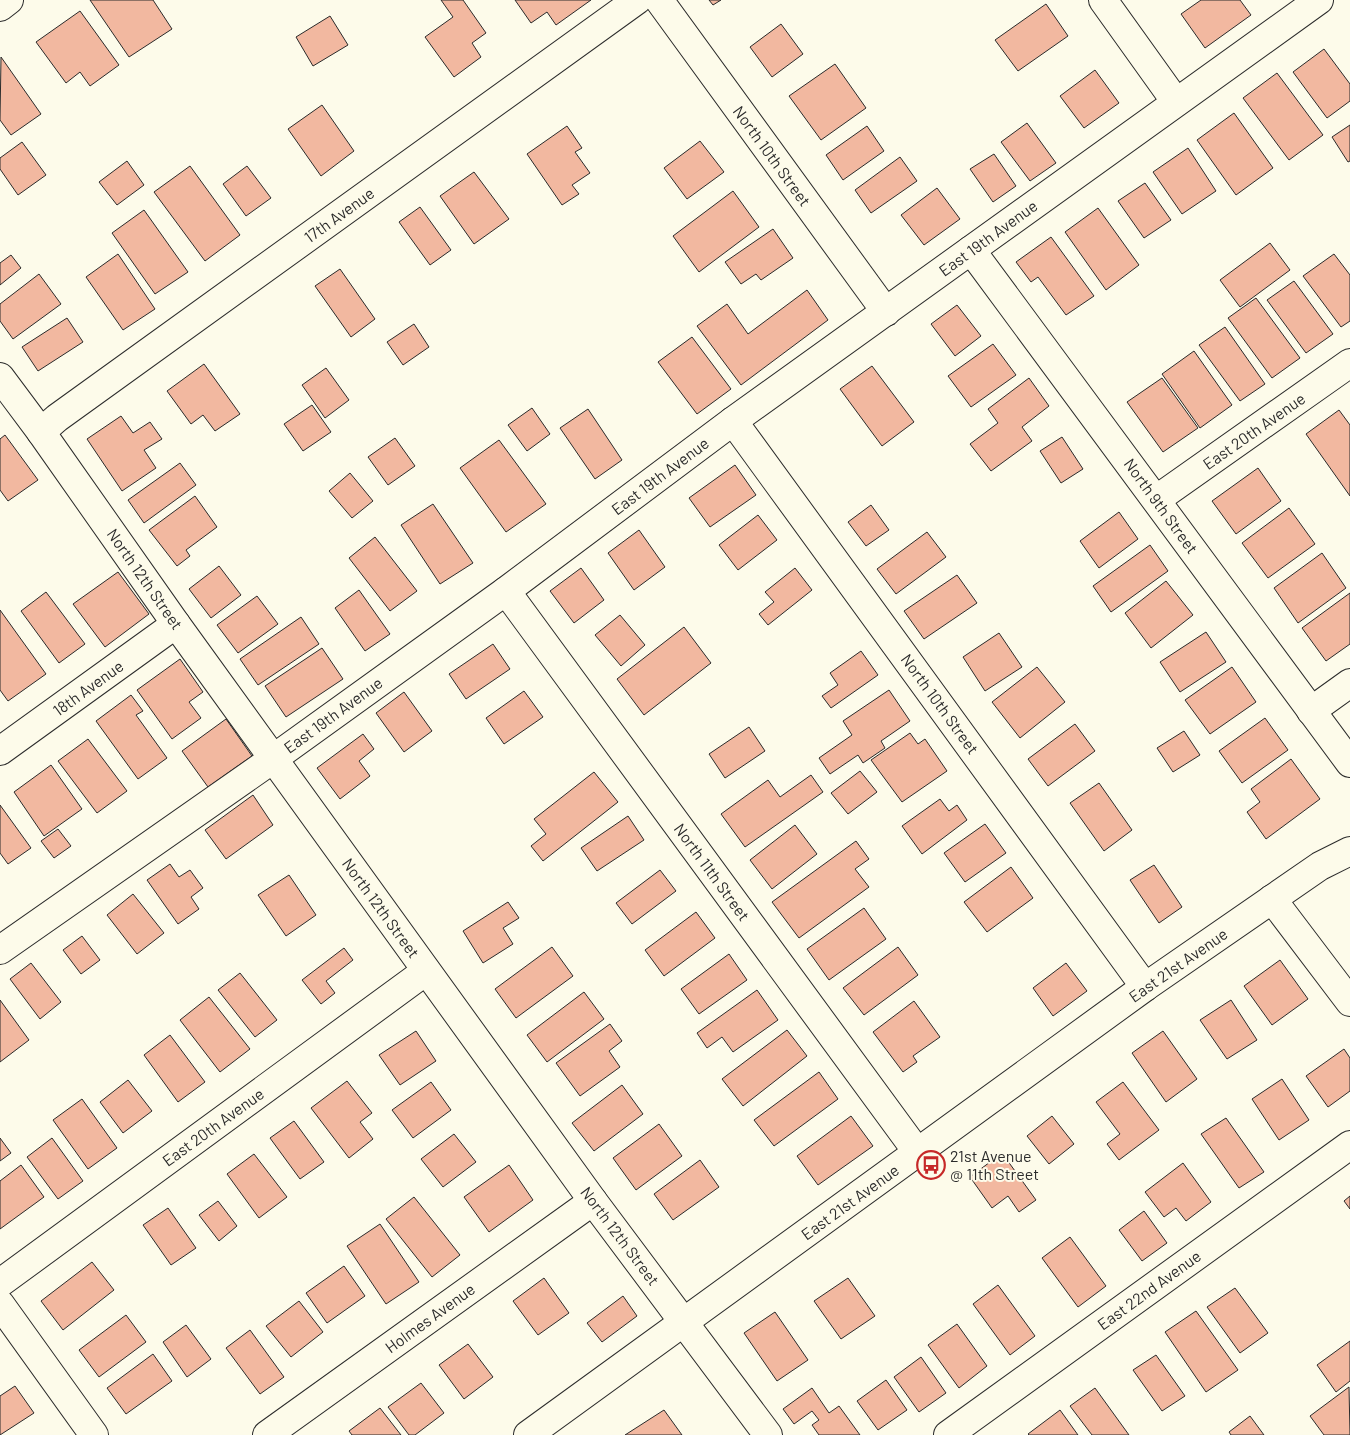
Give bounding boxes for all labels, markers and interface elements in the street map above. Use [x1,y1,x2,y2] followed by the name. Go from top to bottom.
[730,102,815,210] street label: North 10th Street
[300,183,377,246] street label: 17th Avenue
[935,196,1041,280] street label: East 19th Avenue
[1199,388,1309,473] street label: East 20th Avenue
[607,433,712,518] street label: East 19th Avenue
[1121,454,1202,557] street label: North 9th Street
[104,525,187,633] street label: North 12th Street
[898,650,983,758] street label: North 10th Street
[49,656,127,720] street label: 18th Avenue
[280,673,386,757] street label: East 19th Avenue
[671,819,754,924] street label: North 11th Street
[339,854,424,961] street label: North 12th Street
[1125,924,1231,1006] street label: East 21st Avenue
[158,1083,267,1170] street label: East 20th Avenue
[950,1146,1039,1183] place label: 21st Avenue @ 11th Street
[916,1150,946,1180] bus stop icon: 21st Avenue @ 11th Street
[797,1160,902,1243] street label: East 21st Avenue
[577,1183,664,1289] street label: North 12th Street
[1093,1246,1204,1333] street label: East 22nd Avenue
[381,1279,478,1356] street label: Holmes Avenue

